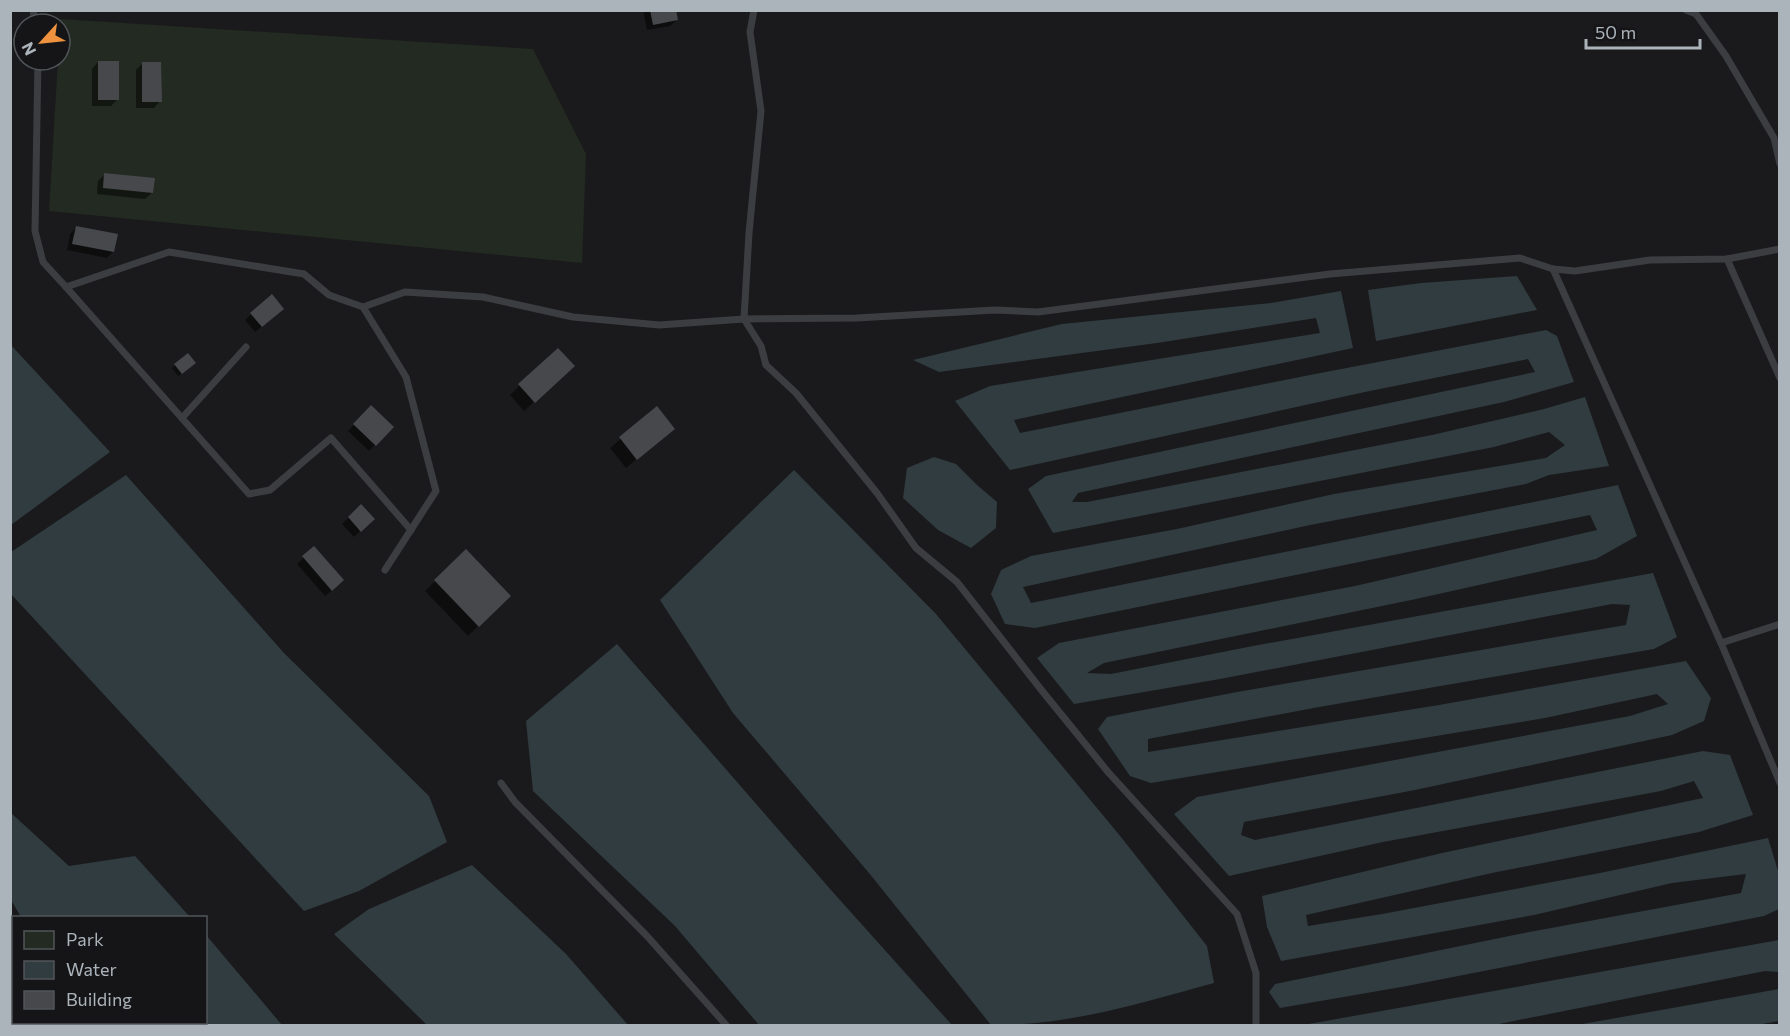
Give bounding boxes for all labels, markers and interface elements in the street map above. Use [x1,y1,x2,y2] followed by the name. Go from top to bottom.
[12,12,72,72] north arrow
[1586,12,1700,50] scale bar
[1595,21,1636,43] text: 50 m
[17,39,39,59] text: N
[12,916,207,1024] legend
[66,928,104,950] text: Park
[66,958,117,980] text: Water
[66,988,132,1010] text: Building

